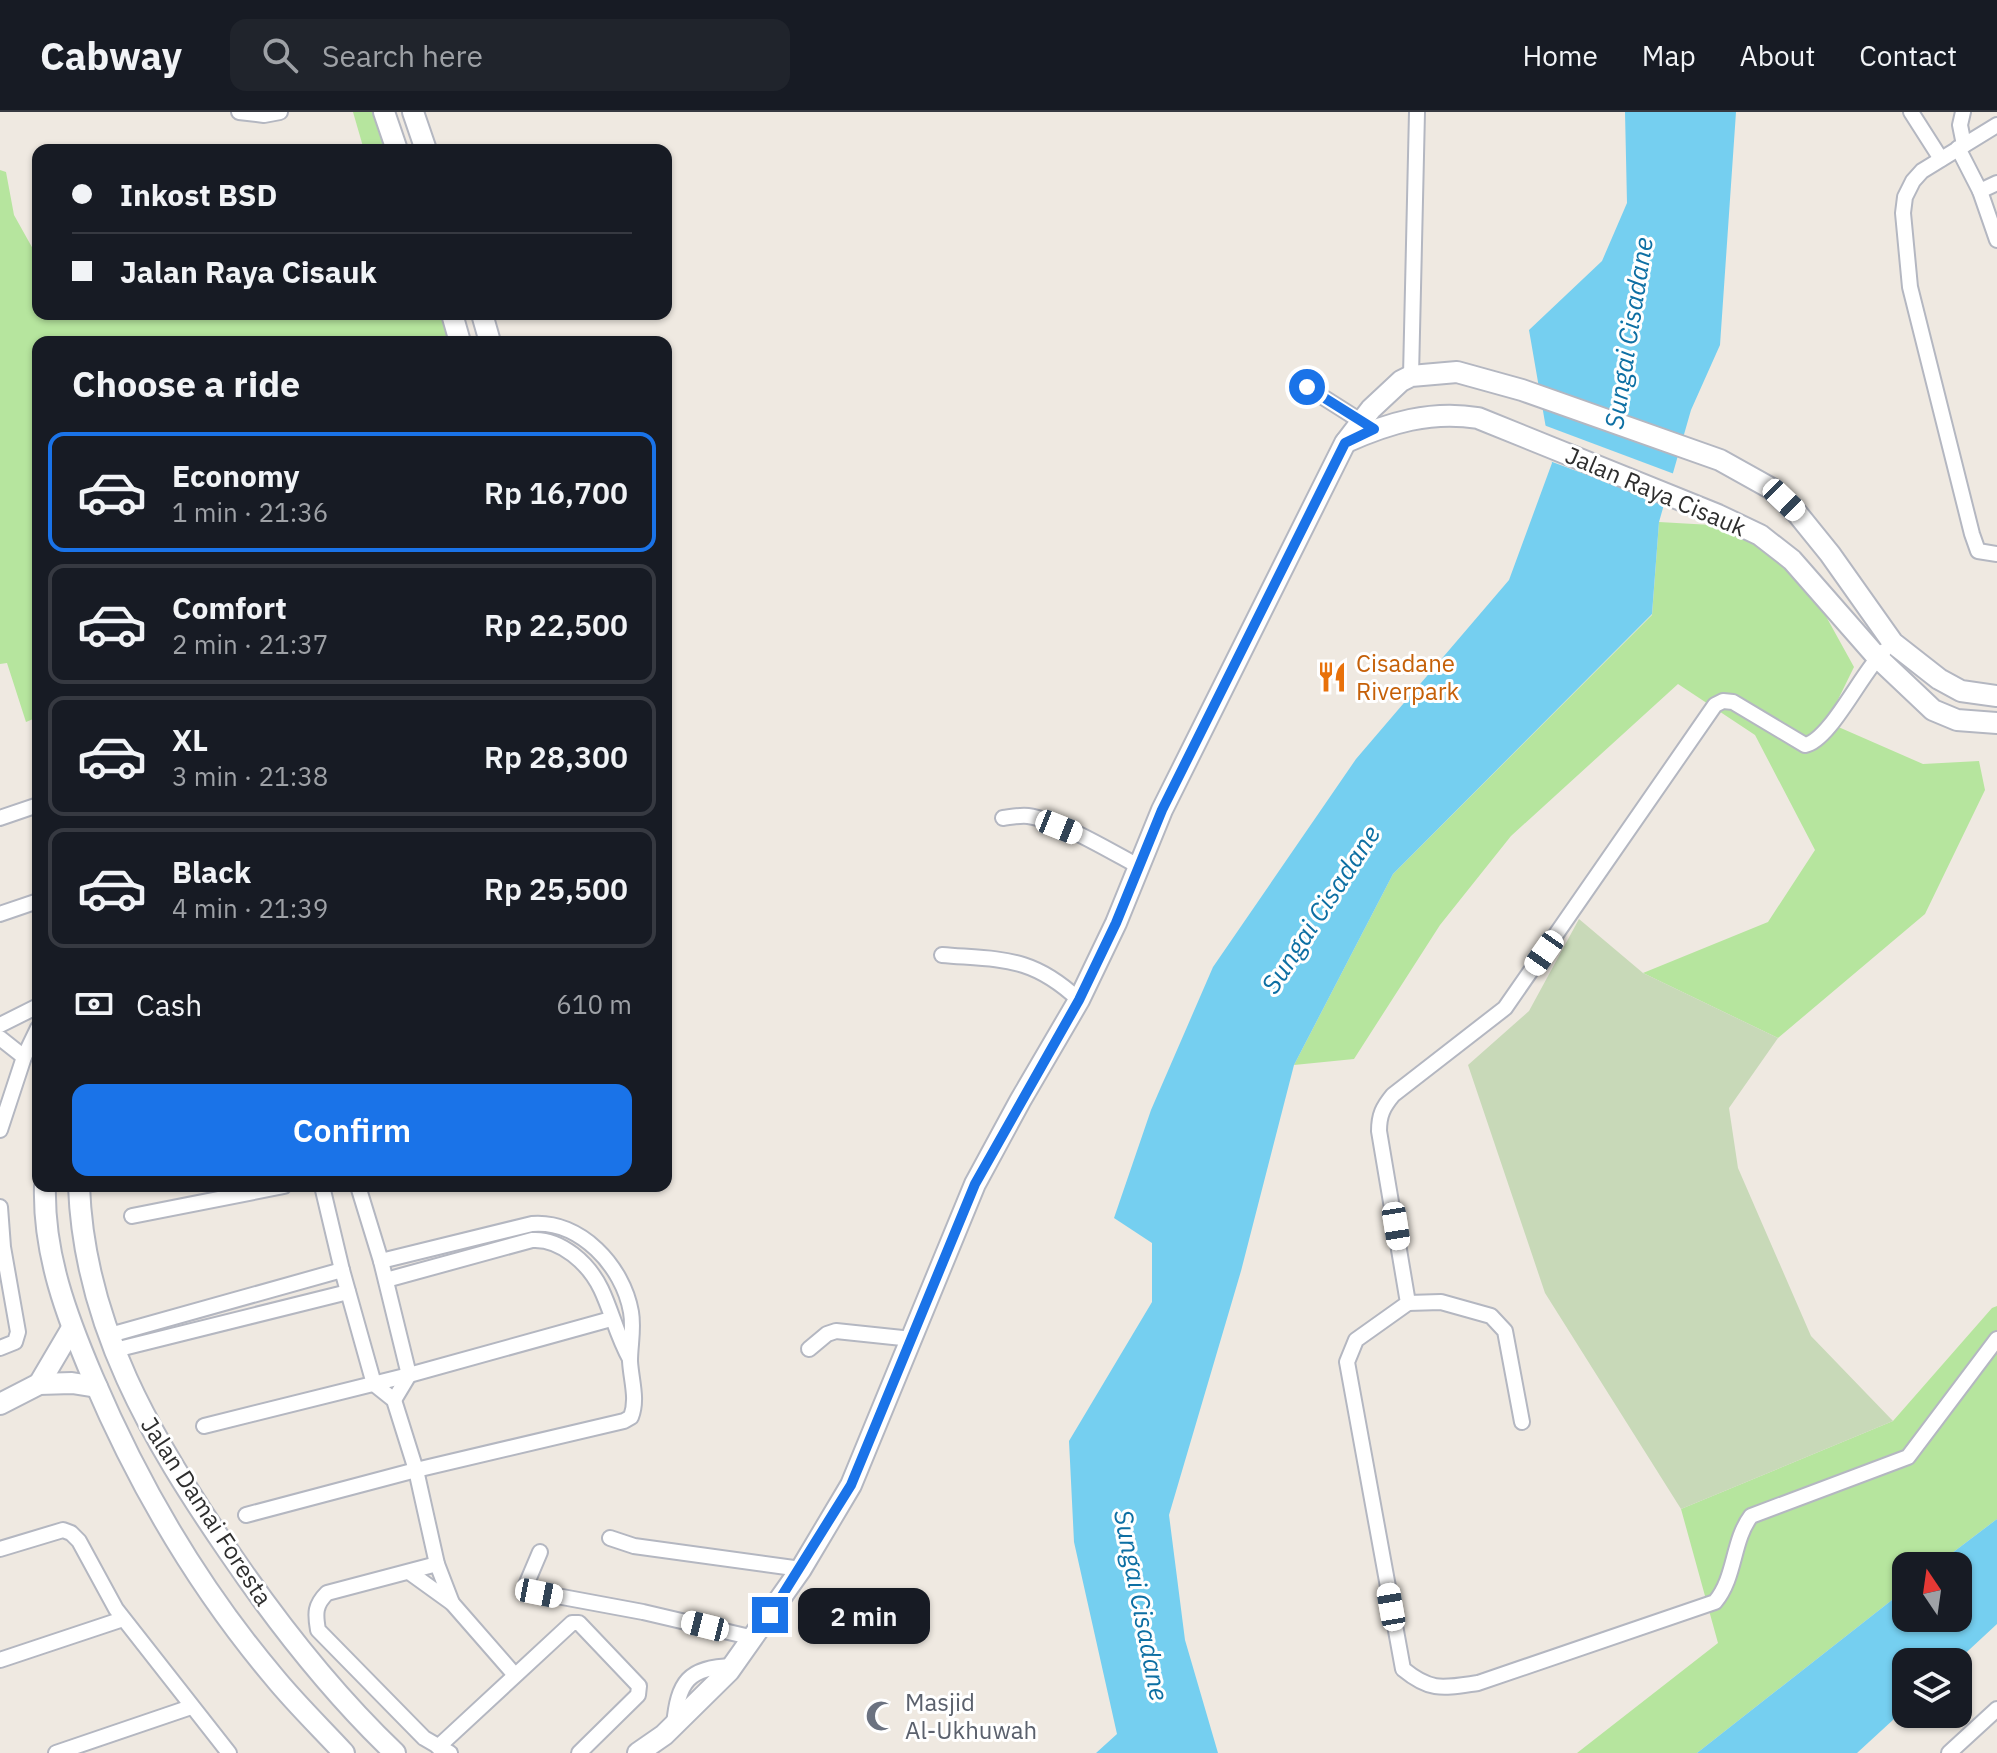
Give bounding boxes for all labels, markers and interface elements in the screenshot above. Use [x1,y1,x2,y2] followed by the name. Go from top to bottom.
[230,19,790,91] search box
[40,31,182,80] text: Cabway
[258,33,302,77] icon: search
[322,36,483,75] text: Search here
[1522,37,1598,74] text: Home
[1642,37,1696,74] text: Map
[1740,37,1815,74] text: About
[1859,37,1957,74] text: Contact
[120,175,277,214] text: Inkost BSD
[1596,235,1660,431] water label: Sungai Cisadane
[120,252,377,291] text: Jalan Raya Cisauk
[72,360,300,407] text: Choose a ride
[1289,369,1325,405] route start
[1561,439,1752,544] street label: Jalan Raya Cisauk
[76,456,148,528] icon: car
[172,456,300,495] text: Economy
[484,473,628,512] text: Rp 16,700
[1758,475,1810,525] car
[172,495,328,529] text: 1 min · 21:36
[76,588,148,660] icon: car
[172,588,287,627] text: Comfort
[484,605,628,644] text: Rp 22,500
[172,627,328,661] text: 2 min · 21:37
[1356,647,1460,707] place label: Cisadane Riverpark
[1315,660,1349,694] restaurant icon: Cisadane Riverpark
[76,720,148,792] icon: car
[172,720,208,759] text: XL
[484,737,628,776] text: Rp 28,300
[172,759,328,793] text: 3 min · 21:38
[1032,807,1086,847] car
[1253,818,1387,1000] water label: Sungai Cisadane
[76,852,148,924] icon: car
[172,852,251,891] text: Black
[484,869,628,908] text: Rp 25,500
[172,891,328,925] text: 4 min · 21:39
[1520,926,1568,980] car
[72,982,116,1026] icon: cash
[136,985,202,1024] text: Cash
[556,987,632,1021] text: 610 m
[72,1084,632,1176] button: Confirm
[1380,1200,1412,1252] car
[134,1410,280,1612] street label: Jalan Damai Foresta
[1107,1507,1177,1703] water label: Sungai Cisadane
[1892,1552,1972,1632] north arrow
[1892,1552,1972,1728] map controls
[513,1577,565,1609] car
[1375,1581,1407,1633] car
[798,1587,930,1643] callout: 2 min
[752,1597,788,1633] route end
[830,1599,898,1633] text: 2 min
[679,1609,731,1643] car
[1892,1648,1972,1728] button: layers
[905,1686,1037,1746] place label: Masjid Al-Ukhuwah
[864,1699,898,1733] mosque icon: Masjid Al-Ukhuwah

